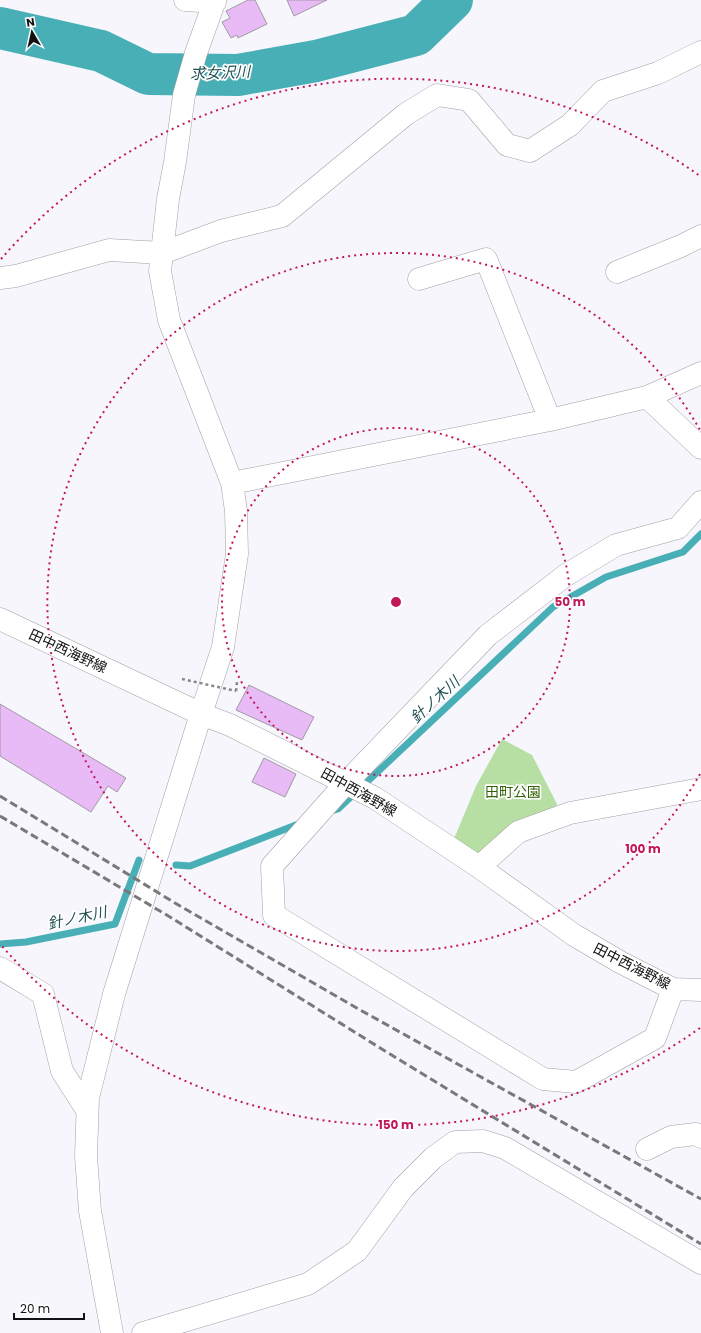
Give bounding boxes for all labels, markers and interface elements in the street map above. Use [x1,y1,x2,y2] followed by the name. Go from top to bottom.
[12,12,52,52] north arrow
[25,14,36,31] text: N
[190,61,252,84] water label: 求女沢川
[555,593,586,610] text: 50 m
[389,595,403,609] centre of rings
[26,624,110,678] street label: 田中西海野線
[406,670,465,728] water label: 針ノ木川
[317,763,401,821] street label: 田中西海野線
[485,782,541,802] park label: 田町公園
[625,840,661,857] text: 100 m
[45,901,110,934] water label: 針ノ木川
[590,938,674,994] street label: 田中西海野線
[378,1116,414,1133] text: 150 m
[14,1295,84,1321] scale bar
[20,1300,50,1317] text: 20 m

